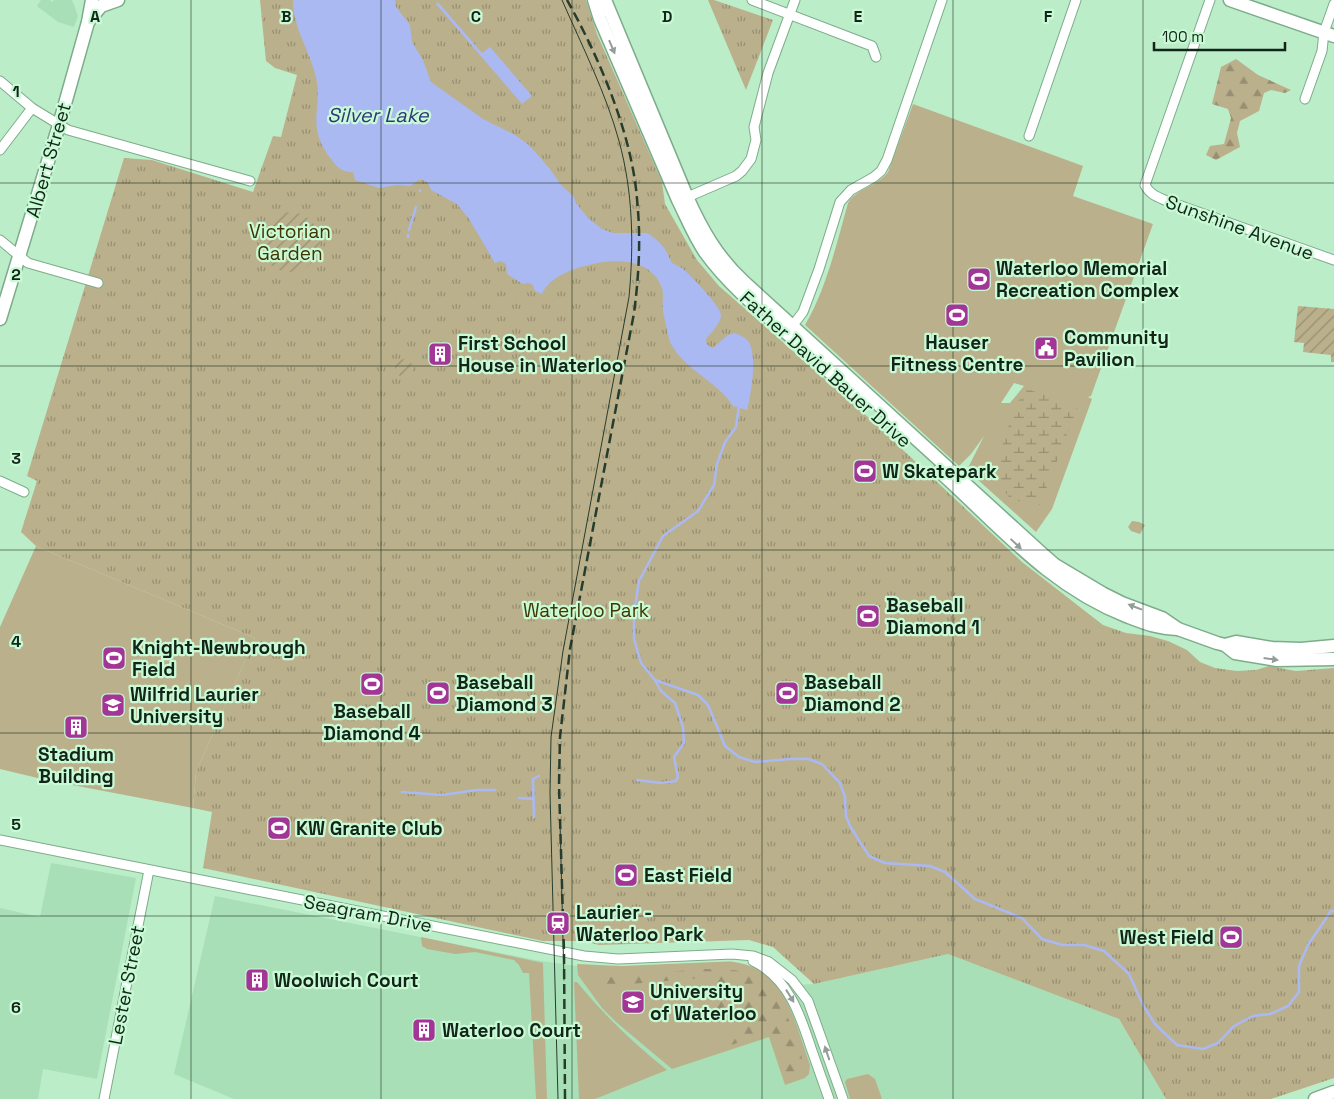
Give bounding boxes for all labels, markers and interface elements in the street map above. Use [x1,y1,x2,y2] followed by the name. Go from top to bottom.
[90,6,100,27] text: A
[281,6,291,27] text: B
[471,6,481,27] text: C
[662,6,672,27] text: D
[854,6,863,27] text: E
[1044,6,1053,27] text: F
[1154,20,1285,52] scale bar
[1162,27,1204,46] text: 100 m
[609,40,617,54] one-way arrow
[12,81,20,102] text: 1
[20,100,77,221] street label: Albert Street
[327,102,430,128] water label: Silver Lake
[1162,189,1317,266] street label: Sunshine Avenue
[249,219,331,266] park label: Victorian Garden
[996,256,1179,303] place label: Waterloo Memorial Recreation Complex
[11,264,21,285] text: 2
[966,266,992,292] sports icon: Waterloo Memorial Recreation Complex
[734,286,917,453] street label: Father David Bauer Drive
[944,302,970,328] sports icon: Hauser Fitness Centre
[1064,325,1169,372] place label: Community Pavilion
[891,330,1023,377] place label: Hauser Fitness Centre
[458,331,623,378] place label: First School House in Waterloo
[1033,335,1059,361] public building icon: Community Pavilion
[427,341,453,367] building icon: First School House in Waterloo
[11,448,21,469] text: 3
[852,458,878,484] sports icon: W Skatepark
[882,459,997,484] place label: W Skatepark
[1010,538,1022,550] one-way arrow
[886,593,980,640] place label: Baseball Diamond 1
[523,598,649,623] park label: Waterloo Park
[855,603,881,629] sports icon: Baseball Diamond 1
[1127,603,1142,610] one-way arrow
[11,631,21,652] text: 4
[132,635,306,682] place label: Knight-Newbrough Field
[101,645,127,671] sports icon: Knight-Newbrough Field
[1263,655,1279,663] one-way arrow
[456,670,553,717] place label: Baseball Diamond 3
[804,670,900,717] place label: Baseball Diamond 2
[359,671,385,697] sports icon: Baseball Diamond 4
[425,680,451,706] sports icon: Baseball Diamond 3
[774,680,800,706] sports icon: Baseball Diamond 2
[130,682,259,729] place label: Wilfrid Laurier University
[100,692,126,718] school or university icon: Wilfrid Laurier University
[323,699,421,746] place label: Baseball Diamond 4
[63,714,89,740] building icon: Stadium Building
[38,742,114,789] place label: Stadium Building
[11,814,21,835] text: 5
[266,815,292,841] sports icon: KW Granite Club
[296,816,443,841] place label: KW Granite Club
[613,862,639,888] sports icon: East Field
[644,863,732,888] place label: East Field
[302,889,434,938] street label: Seagram Drive
[576,900,704,947] place label: Laurier - Waterloo Park
[545,910,571,936] station icon: Laurier - Waterloo Park
[103,923,150,1047] street label: Lester Street
[1218,924,1244,950] sports icon: West Field
[1119,925,1214,950] place label: West Field
[244,967,270,993] building icon: Woolwich Court
[274,968,419,993] place label: Woolwich Court
[650,979,757,1026] place label: University of Waterloo
[620,989,646,1015] school or university icon: University of Waterloo
[785,989,794,1002] one-way arrow
[11,997,21,1018] text: 6
[411,1017,437,1043] building icon: Waterloo Court
[442,1018,581,1043] place label: Waterloo Court
[823,1045,831,1060] one-way arrow

